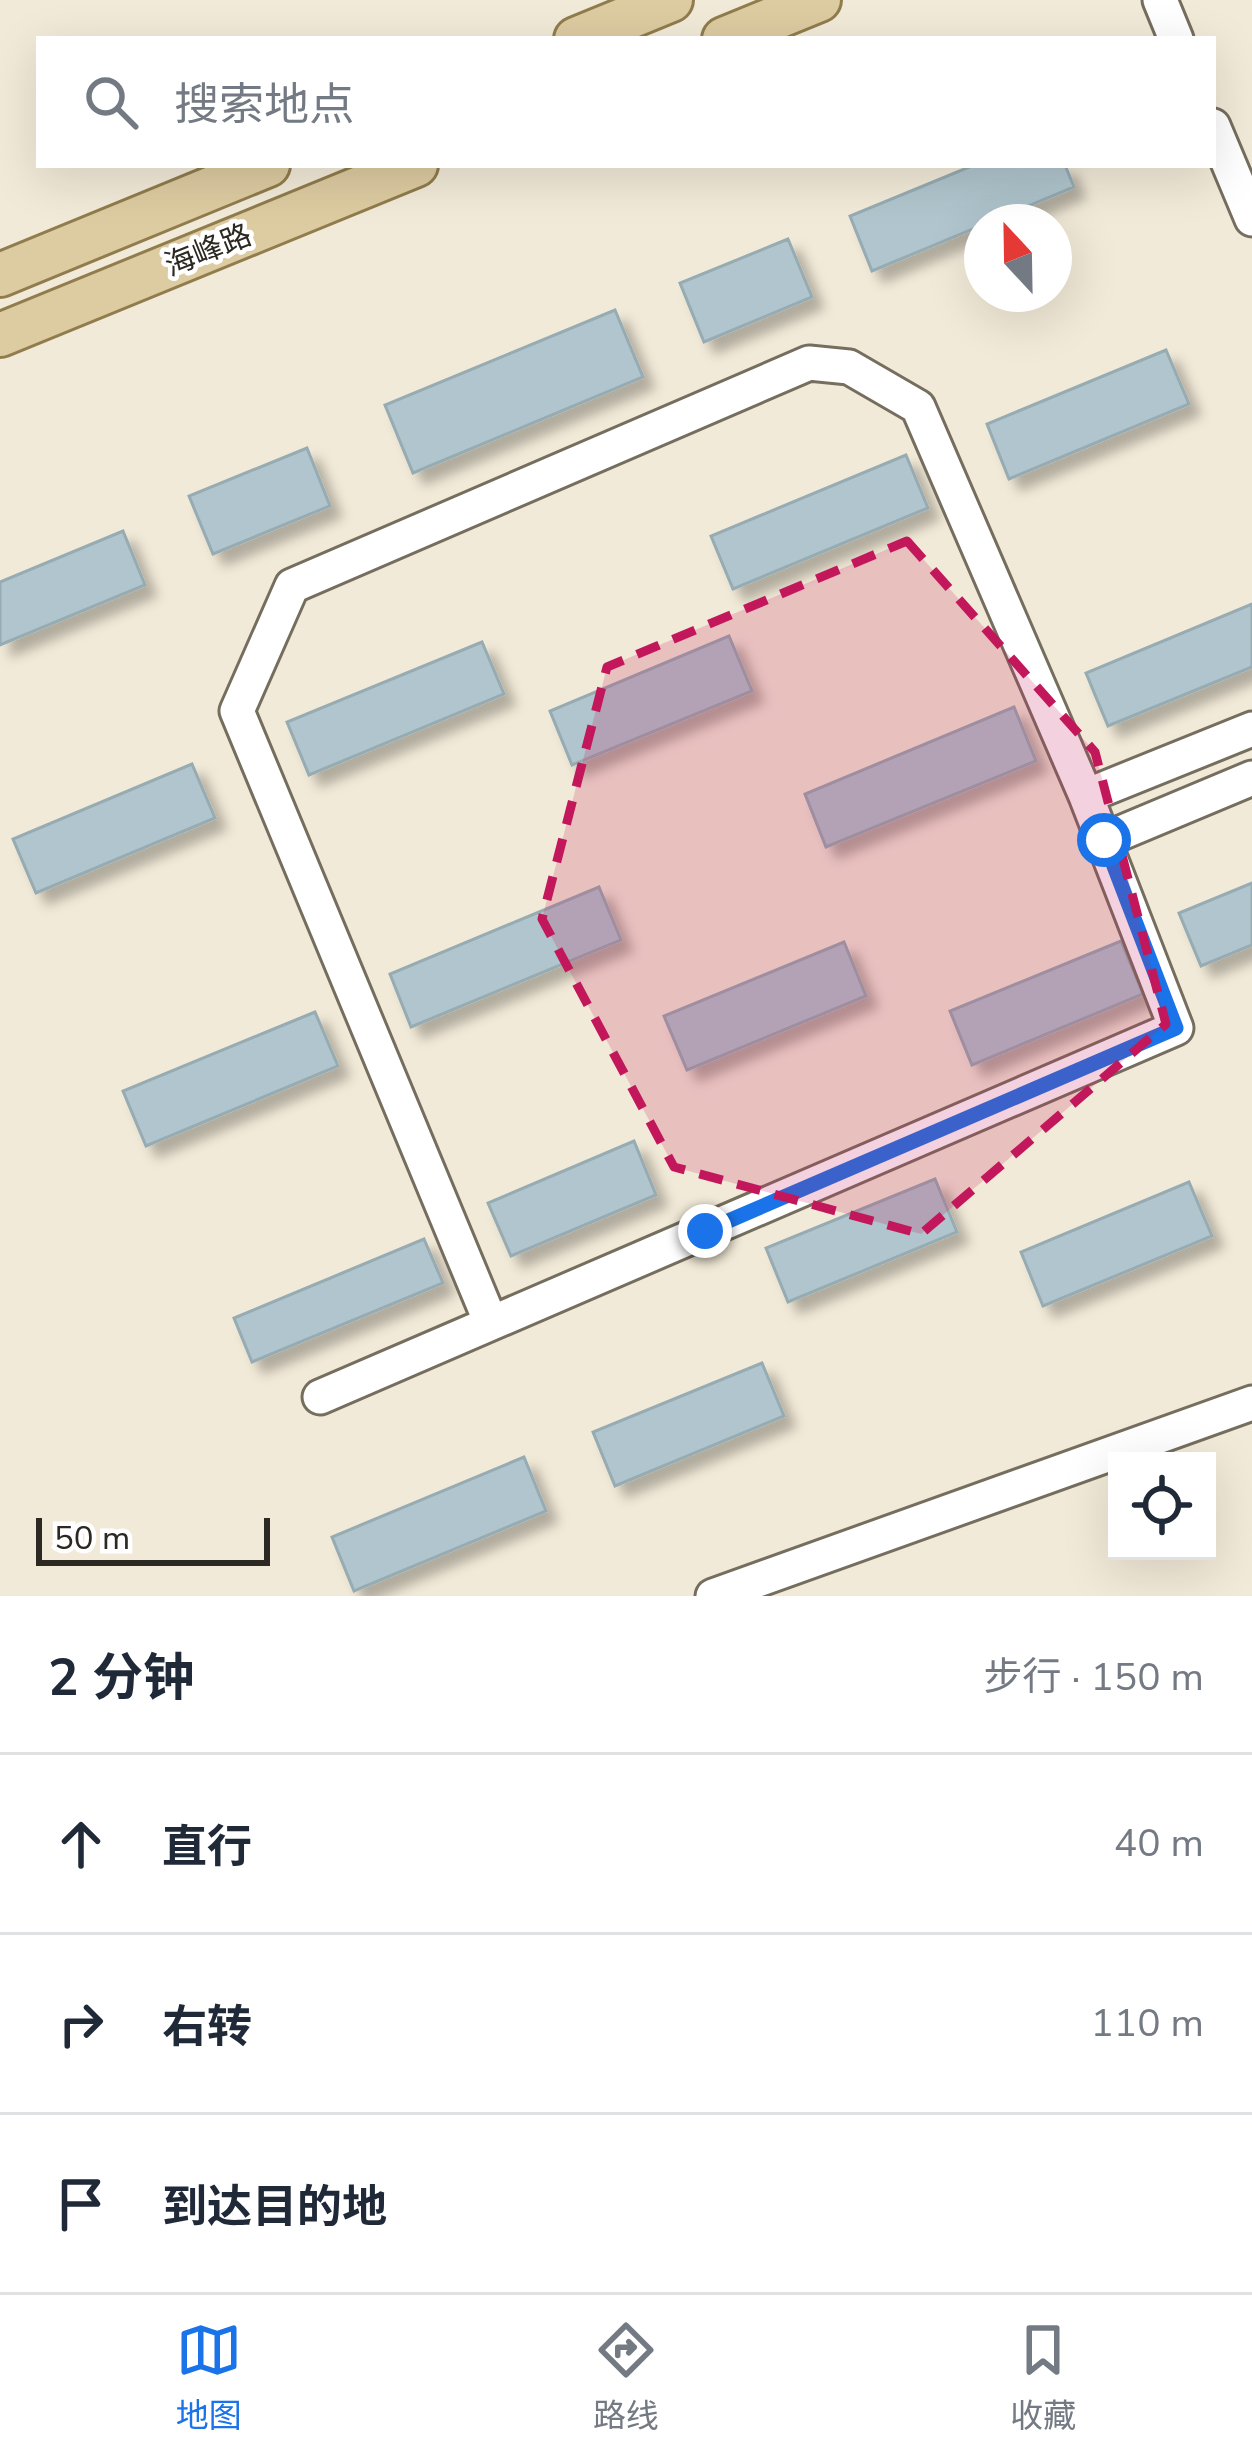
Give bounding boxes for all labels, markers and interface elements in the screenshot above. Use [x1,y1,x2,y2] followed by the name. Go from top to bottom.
[36,36,1216,168] search box
[78,69,144,135] icon: search
[174,75,354,136] text: 搜索地点
[964,204,1072,312] north arrow
[159,215,258,286] street label: 海峰路
[1077,813,1131,867] route start
[678,1204,732,1258] route end
[1108,1452,1216,1560] map controls
[1108,1452,1216,1560] button: locate
[36,1512,270,1565] scale bar
[54,1516,130,1561] text: 50 m
[48,1643,194,1713] text: 2 分钟
[983,1651,1204,1704] text: 步行 · 150 m
[48,1811,114,1877] icon: ahead
[162,1817,252,1878] text: 直行
[1114,1817,1204,1870] text: 40 m
[48,1991,114,2057] icon: right
[162,1997,252,2058] text: 右转
[1090,1997,1204,2050] text: 110 m
[48,2171,114,2237] icon: arrive
[162,2177,387,2238] text: 到达目的地
[176,2317,242,2439] tab: 地图
[593,2317,659,2439] tab: 路线
[1010,2317,1076,2439] tab: 收藏

